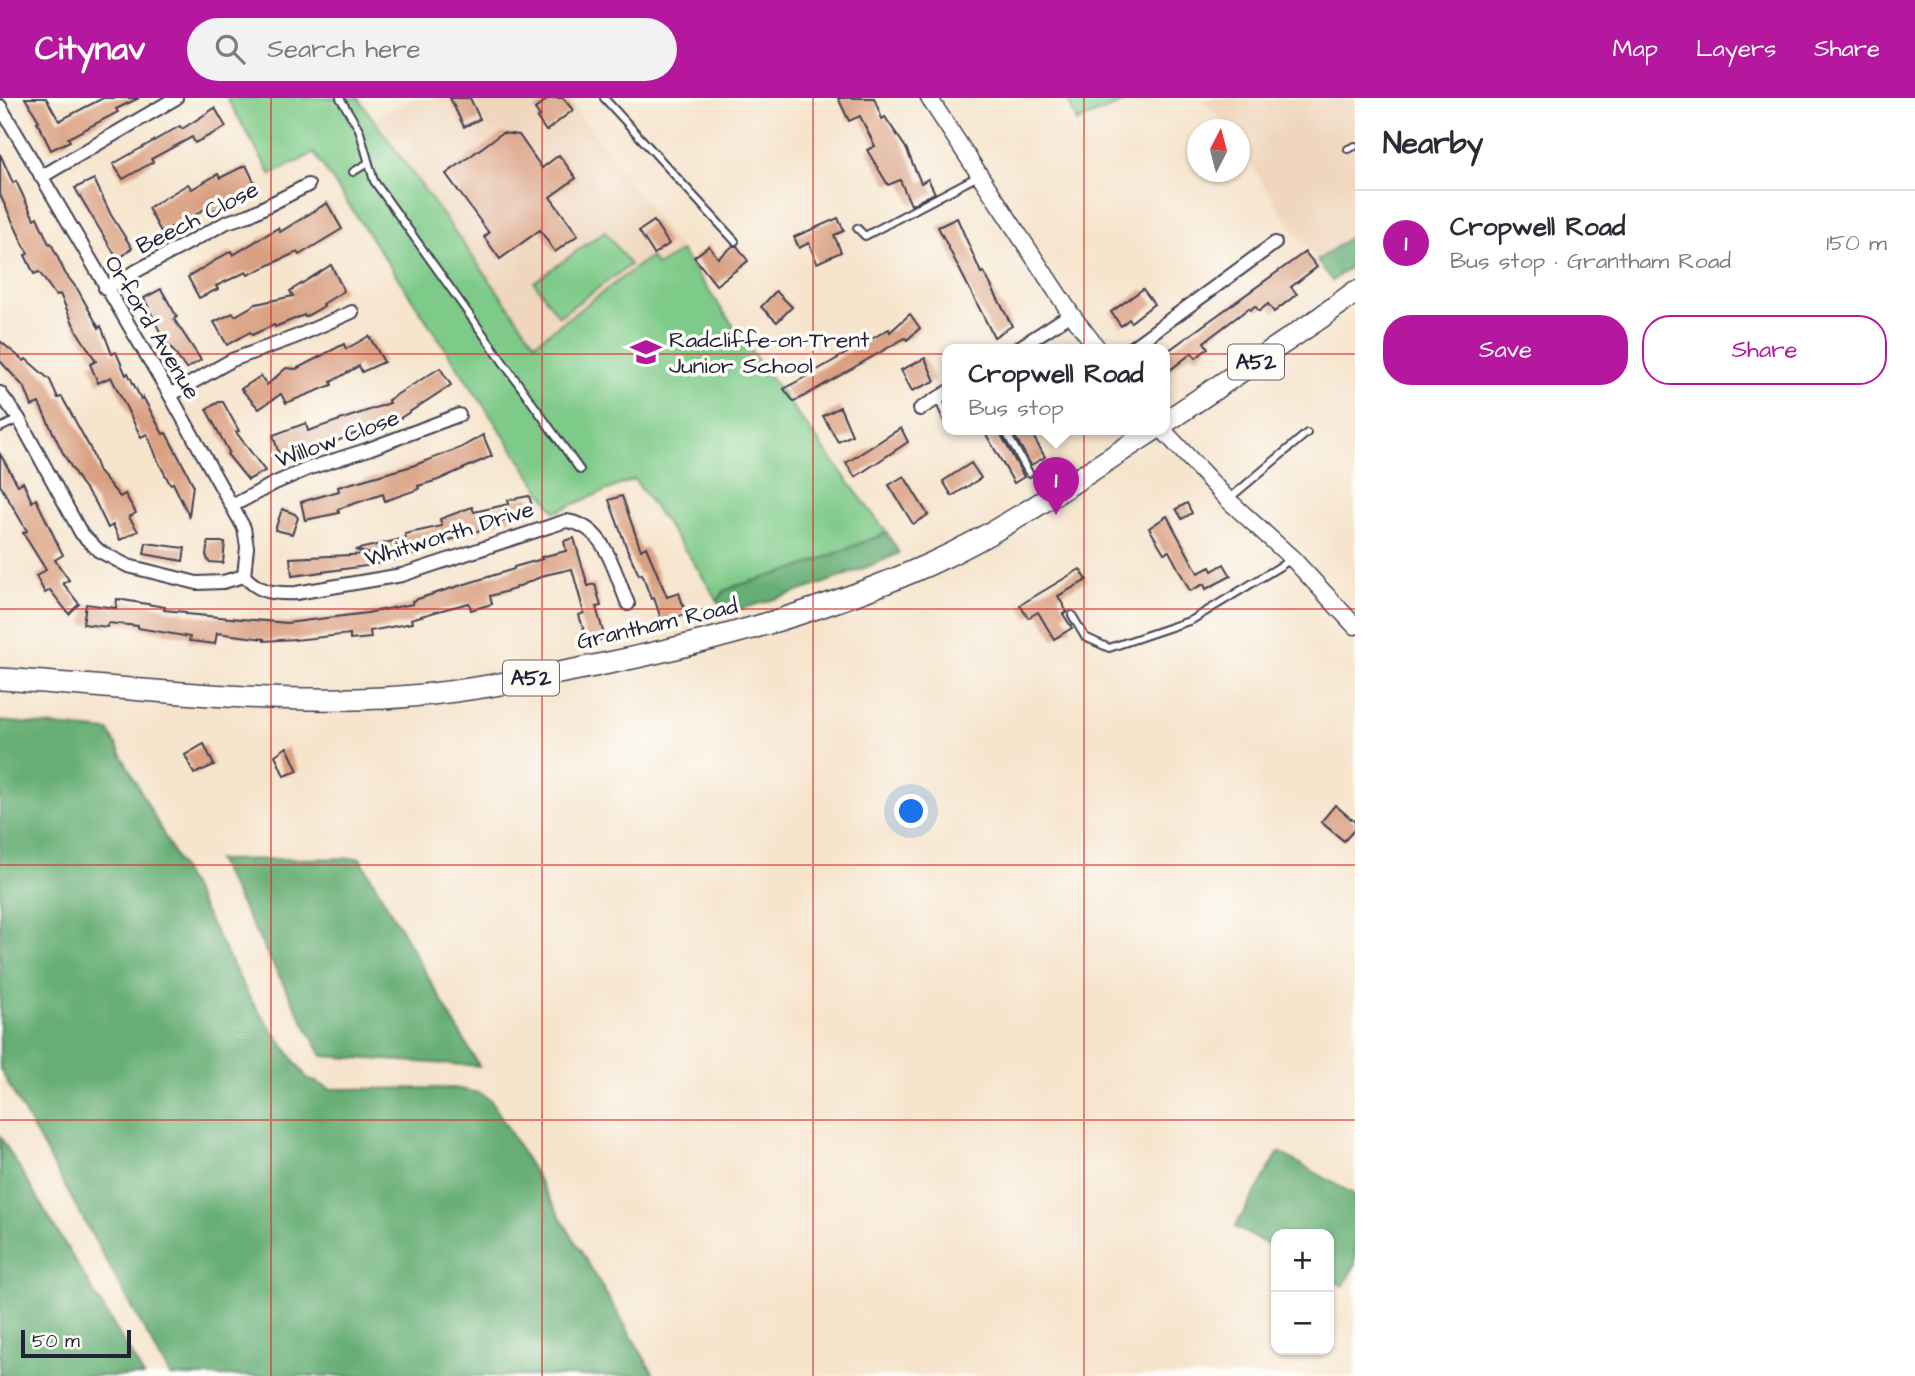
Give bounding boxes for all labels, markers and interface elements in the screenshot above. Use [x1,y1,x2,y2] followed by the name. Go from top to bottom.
[187,18,677,81] search box
[35,26,145,72] text: Citynav
[211,30,249,68] icon: search
[267,31,421,67] text: Search here
[1613,32,1658,66] text: Map
[1696,32,1776,66] text: Layers
[1814,32,1880,66] text: Share
[1187,119,1250,182] north arrow
[1383,123,1483,165] text: Nearby
[131,173,264,262] street label: Beech Close
[1450,209,1625,245] text: Cropwell Road
[1405,227,1407,259] text: 1
[1826,227,1887,259] text: 150 m
[1450,245,1731,277] text: Bus stop · Grantham Road
[96,249,208,406] street label: Orford Avenue
[1383,315,1628,385] button: Save
[1642,315,1887,385] button: Share
[669,324,870,382] place label: Radcliffe-on-Trent Junior School
[629,335,663,369] school or university icon: Radcliffe-on-Trent Junior School
[942,344,1170,435] popup
[1228,344,1284,380] road number: A52
[968,356,1144,392] text: Cropwell Road
[968,392,1064,424] text: Bus stop
[271,402,404,476] street label: Willow Close
[1033,457,1079,515] pin: 1
[361,493,538,575] street label: Whitworth Drive
[574,590,741,658] street label: Grantham Road
[503,660,559,696] road number: A52
[894,794,928,828] your location
[1271,1229,1334,1355] map controls
[1271,1229,1334,1292] button: +
[1271,1292,1334,1355] button: −
[21,1327,131,1359] scale bar
[32,1328,80,1355] text: 50 m

